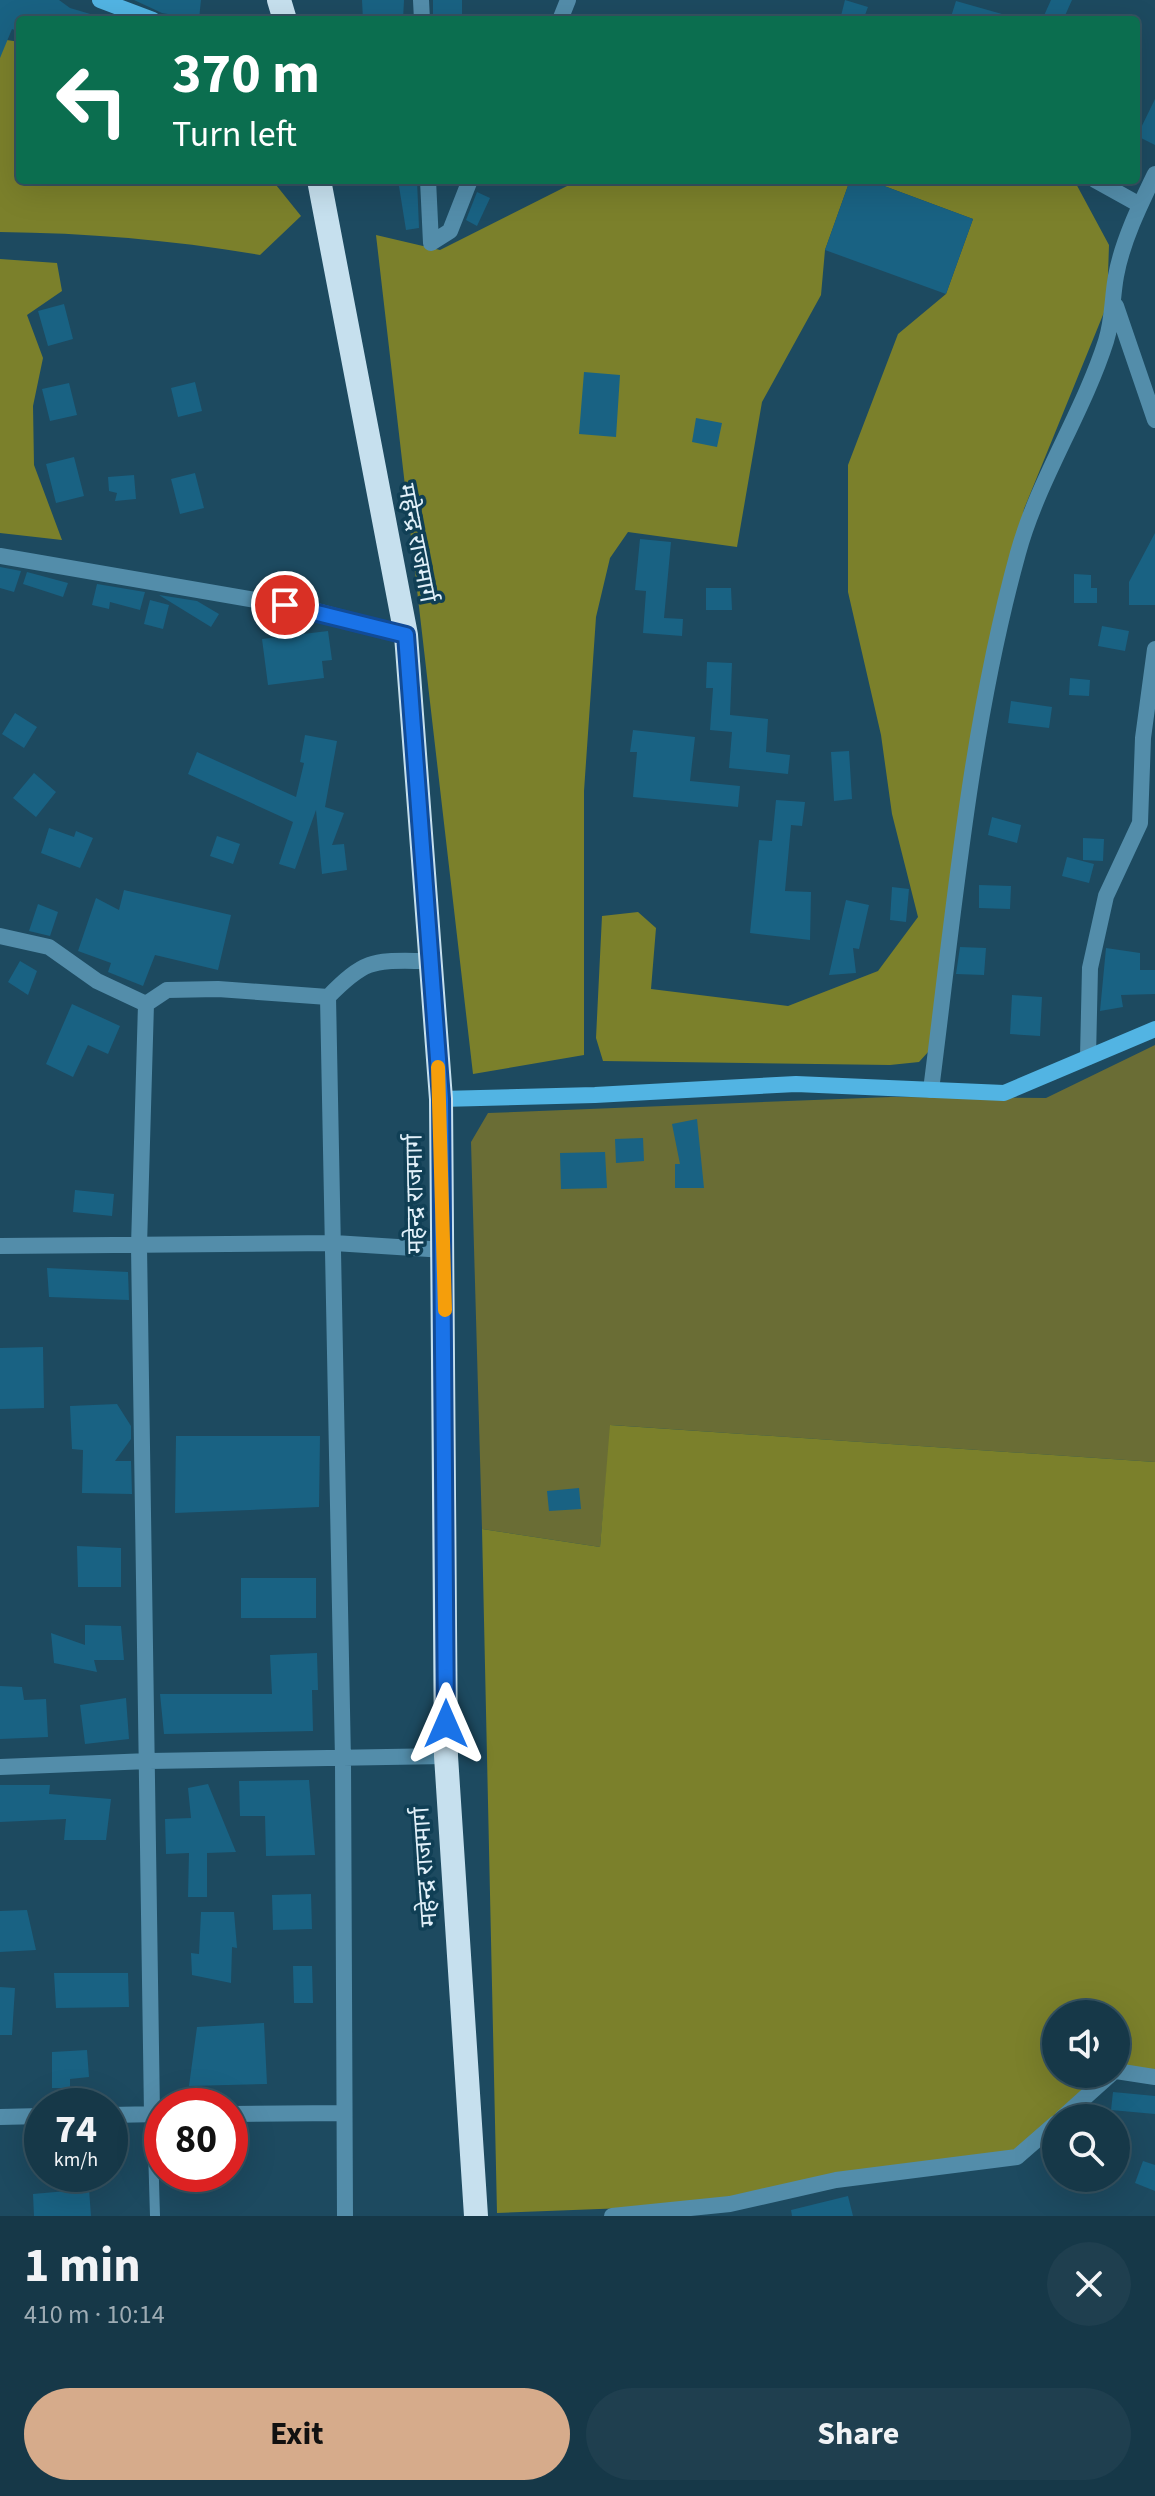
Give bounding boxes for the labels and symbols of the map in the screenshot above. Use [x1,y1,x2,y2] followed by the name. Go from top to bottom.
[388,481,446,606] street label: महेन्द्र राजमार्ग
[251,571,319,639] pin
[396,1133,434,1254] street label: महेन्द्र राजमार्ग
[404,1682,488,1766] position arrow
[403,1805,447,1928] street label: महेन्द्र राजमार्ग
[144,2088,248,2192] speed limit sign: 80

